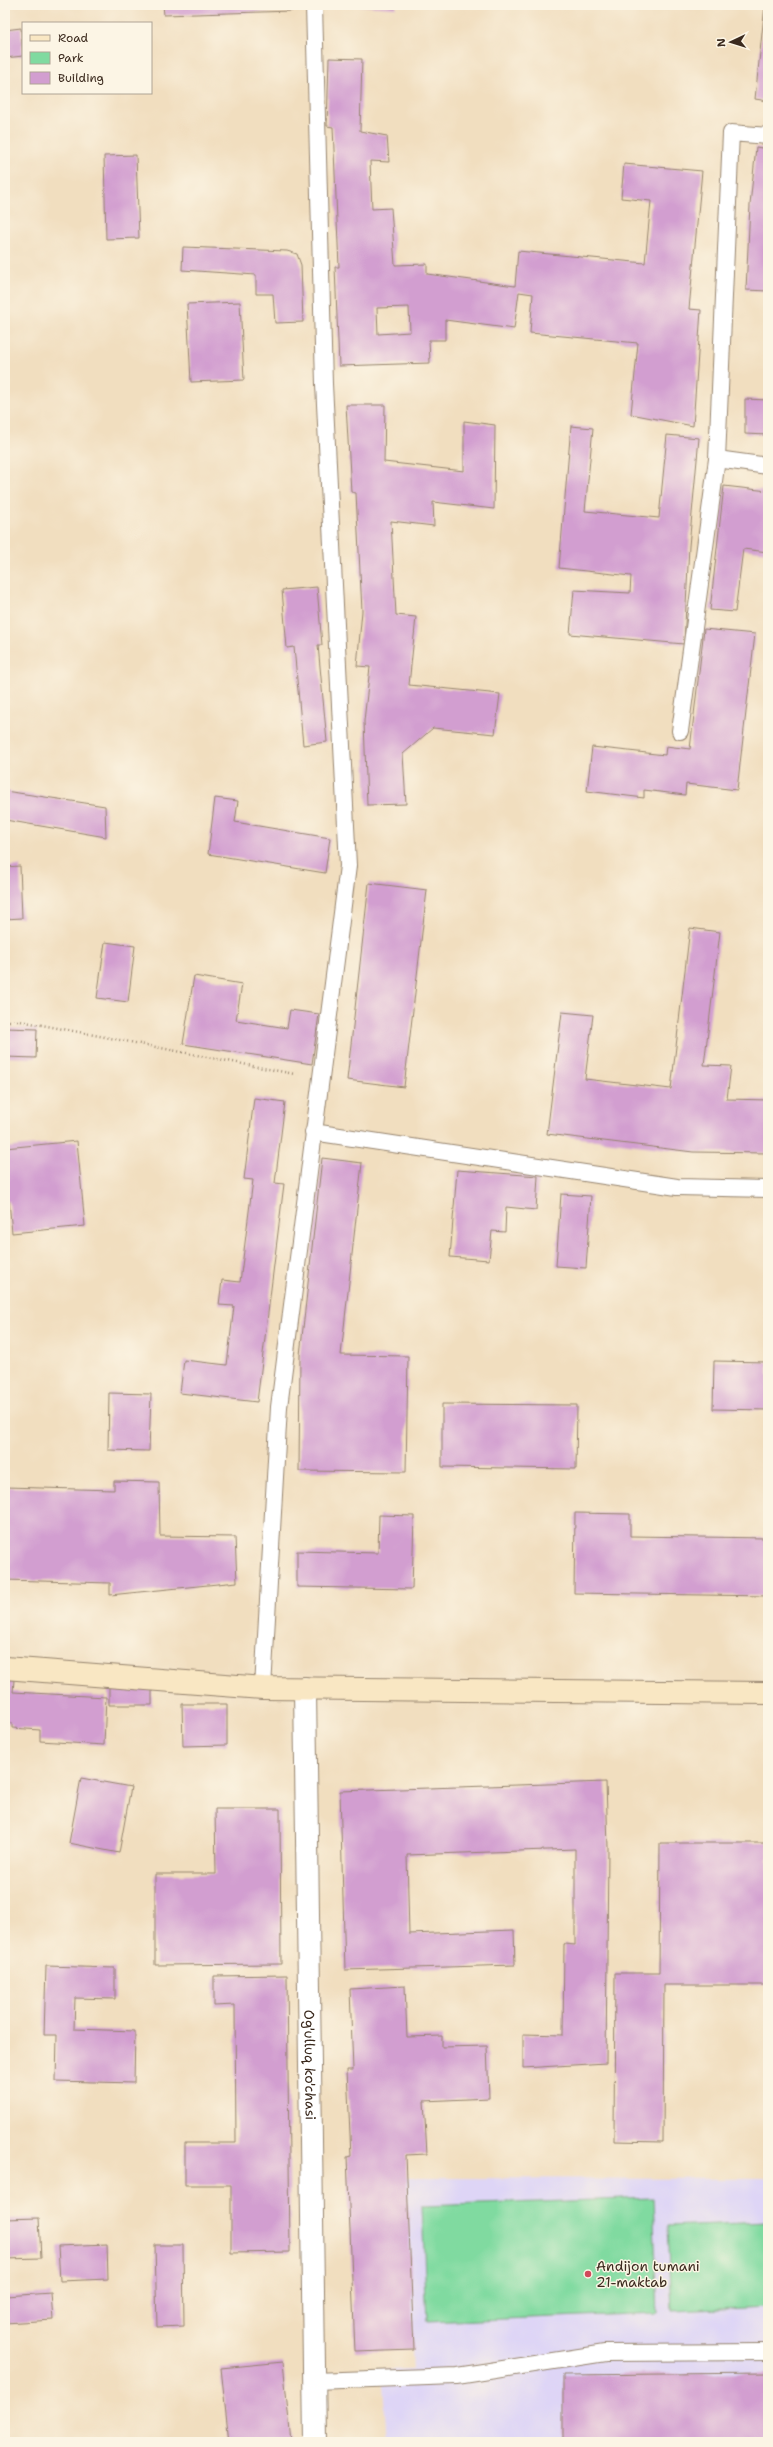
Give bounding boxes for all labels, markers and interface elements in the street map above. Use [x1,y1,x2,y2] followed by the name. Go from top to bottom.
[22,22,152,94] legend
[711,22,751,62] north arrow
[58,30,89,46] text: Road
[714,38,729,48] text: N
[58,50,84,66] text: Park
[58,70,104,86] text: Building
[300,2010,320,2120] street label: Og'ulluq ko'chasi
[596,2257,700,2291] place label: Andijon tumani 21-maktab
[583,2269,593,2279] marker: Andijon tumani 21-maktab

